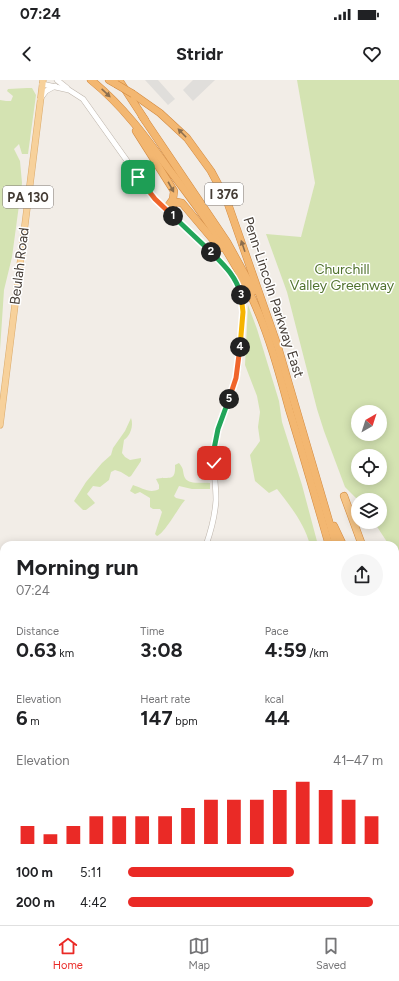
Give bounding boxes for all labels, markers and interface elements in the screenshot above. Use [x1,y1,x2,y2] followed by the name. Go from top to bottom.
[20,5,61,23] text: 07:24
[16,43,38,65] icon: back
[176,43,223,65] text: Stridr
[361,43,383,65] icon: heart
[101,88,111,98] one-way arrow
[177,128,186,138] one-way arrow
[121,160,155,194] pin
[127,166,149,188] icon: arrive
[167,181,174,193] one-way arrow
[205,183,243,205] road number: I 376
[3,186,53,208] road number: PA 130
[163,206,183,226] pin: 1
[171,209,175,222] text: 1
[239,215,308,380] street label: Penn-Lincoln Parkway East
[6,226,33,306] street label: Beulah Road
[240,239,246,251] one-way arrow
[201,242,221,262] pin: 2
[208,245,214,258] text: 2
[290,261,395,294] park label: Churchill Valley Greenway
[231,285,251,305] pin: 3
[238,288,244,301] text: 3
[230,337,250,357] pin: 4
[237,340,243,353] text: 4
[219,389,239,409] pin: 5
[226,392,232,405] text: 5
[351,405,387,441] north arrow
[351,405,387,529] map controls
[197,446,231,480] pin
[351,449,387,485] button: locate
[203,452,225,474] icon: check
[351,493,387,529] button: layers
[16,554,139,581] text: Morning run
[341,554,383,596] button: share
[16,583,50,598] text: 07:24
[16,625,59,638] text: Distance
[140,625,164,638] text: Time
[265,625,288,638] text: Pace
[16,638,57,662] text: 0.63
[140,638,183,662] text: 3:08
[265,638,307,662] text: 4:59
[57,647,74,660] text: km
[307,647,328,660] text: /km
[16,693,61,706] text: Elevation
[140,693,190,706] text: Heart rate
[265,693,284,706] text: kcal
[16,706,28,730] text: 6
[140,706,173,730] text: 147
[265,706,290,730] text: 44
[28,715,40,728] text: m
[173,715,198,728] text: bpm
[16,753,69,768] text: Elevation
[333,753,383,768] text: 41–47 m
[16,865,53,880] text: 100 m
[80,865,102,880] text: 5:11
[16,895,55,910] text: 200 m
[80,895,107,910] text: 4:42
[53,935,83,972] tab: Home
[188,935,210,972] tab: Map
[316,935,346,972] tab: Saved

